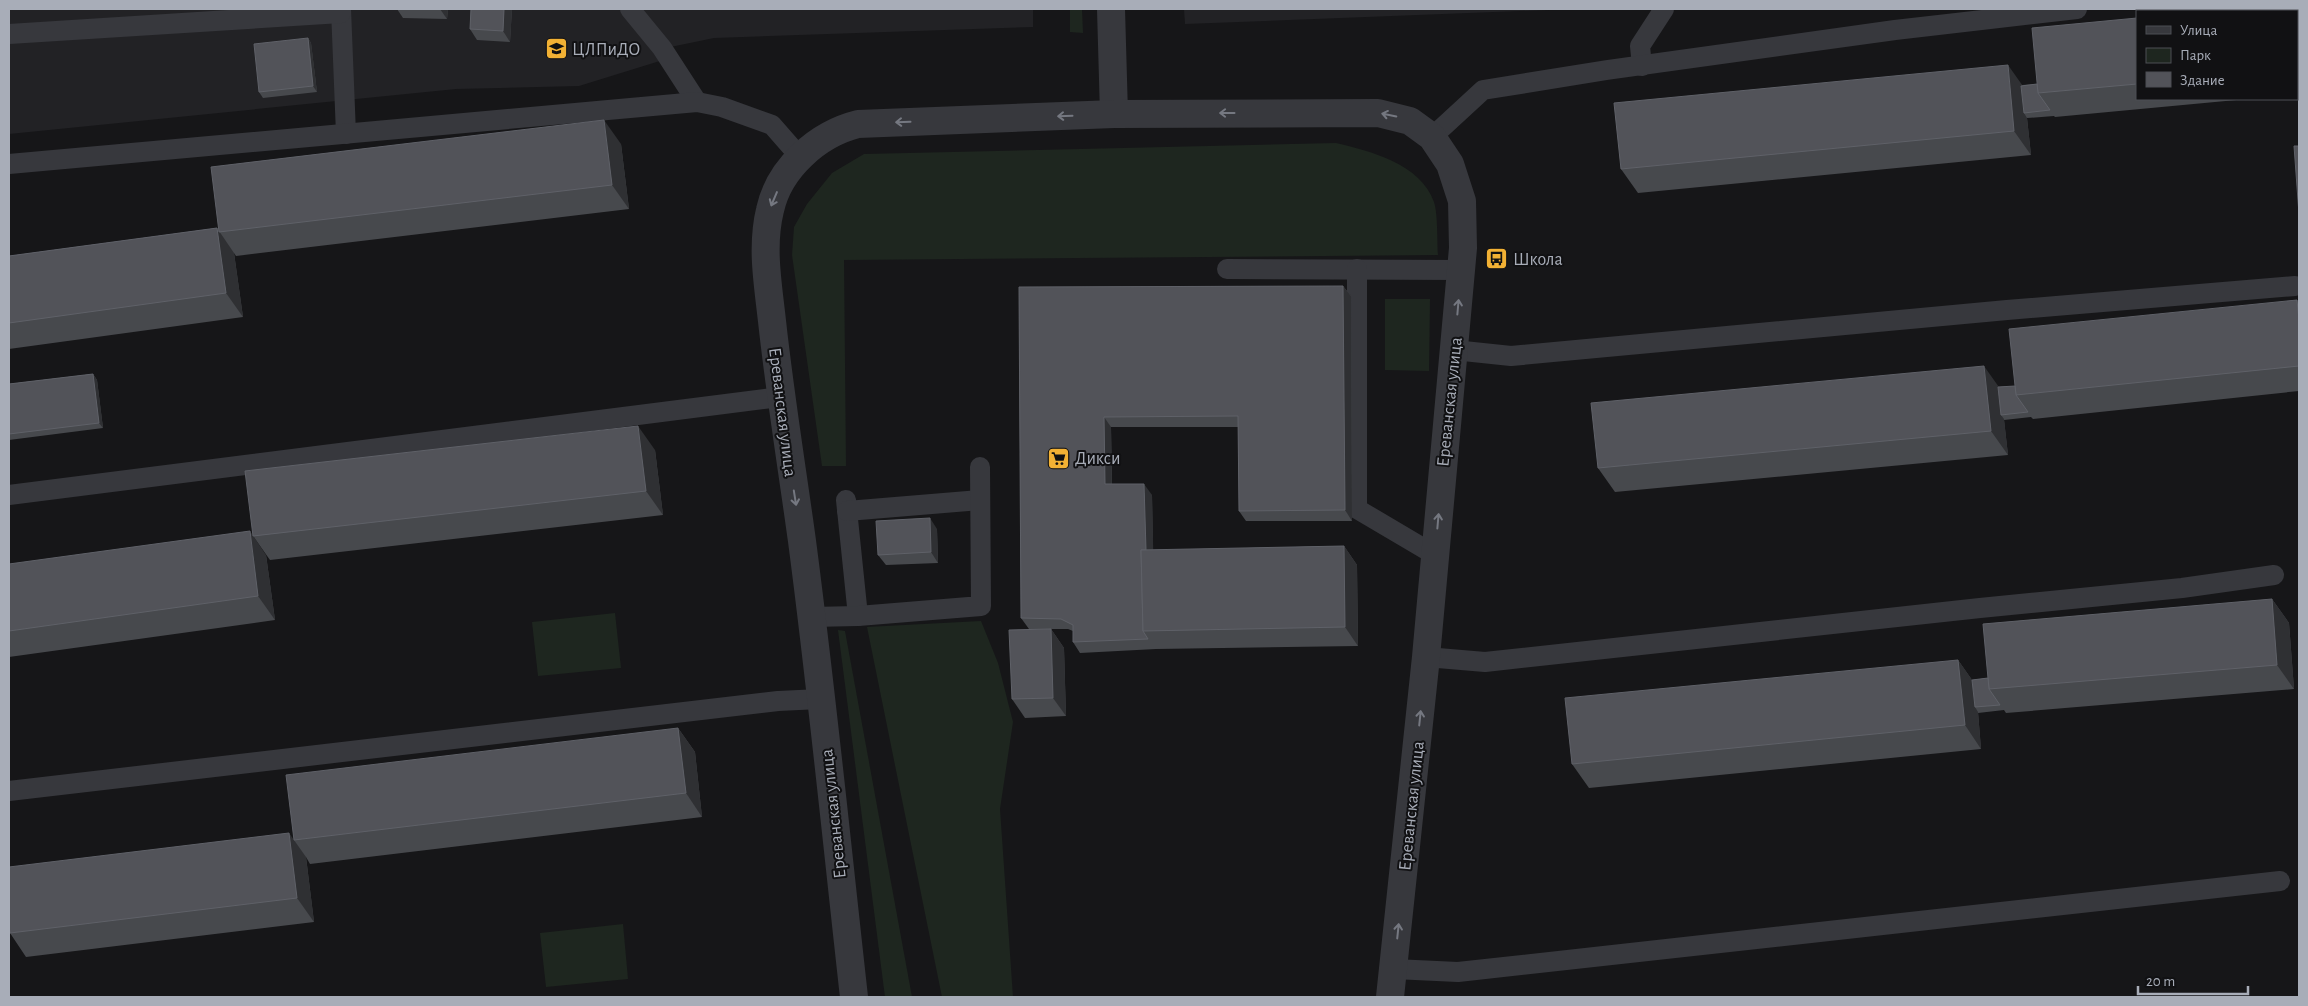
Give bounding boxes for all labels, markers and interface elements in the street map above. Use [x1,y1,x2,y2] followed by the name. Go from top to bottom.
[2136,10,2298,100] legend
[2180,23,2217,38] text: Улица
[544,37,568,61] school or university icon: ЦЛПиДО
[572,41,640,59] place label: ЦЛПиДО
[2180,48,2211,63] text: Парк
[2180,73,2225,88] text: Здание
[1219,108,1236,118] one-way arrow
[1382,110,1398,119] one-way arrow
[1058,111,1074,120] one-way arrow
[895,117,912,127] one-way arrow
[769,191,779,206] one-way arrow
[1485,247,1509,271] bus stop icon: Школа
[1513,251,1563,269] place label: Школа
[1453,299,1463,315] one-way arrow
[1434,336,1466,468] street label: Ереванская улица
[765,346,799,478] street label: Ереванская улица
[1047,446,1071,470] supermarket icon: Дикси
[1075,450,1121,468] place label: Дикси
[790,490,800,506] one-way arrow
[1433,513,1443,529] one-way arrow
[1415,710,1425,726] one-way arrow
[1396,740,1428,872] street label: Ереванская улица
[818,748,850,880] street label: Ереванская улица
[1393,924,1403,940] one-way arrow
[2138,964,2248,996] scale bar
[2146,974,2175,989] text: 20 m

